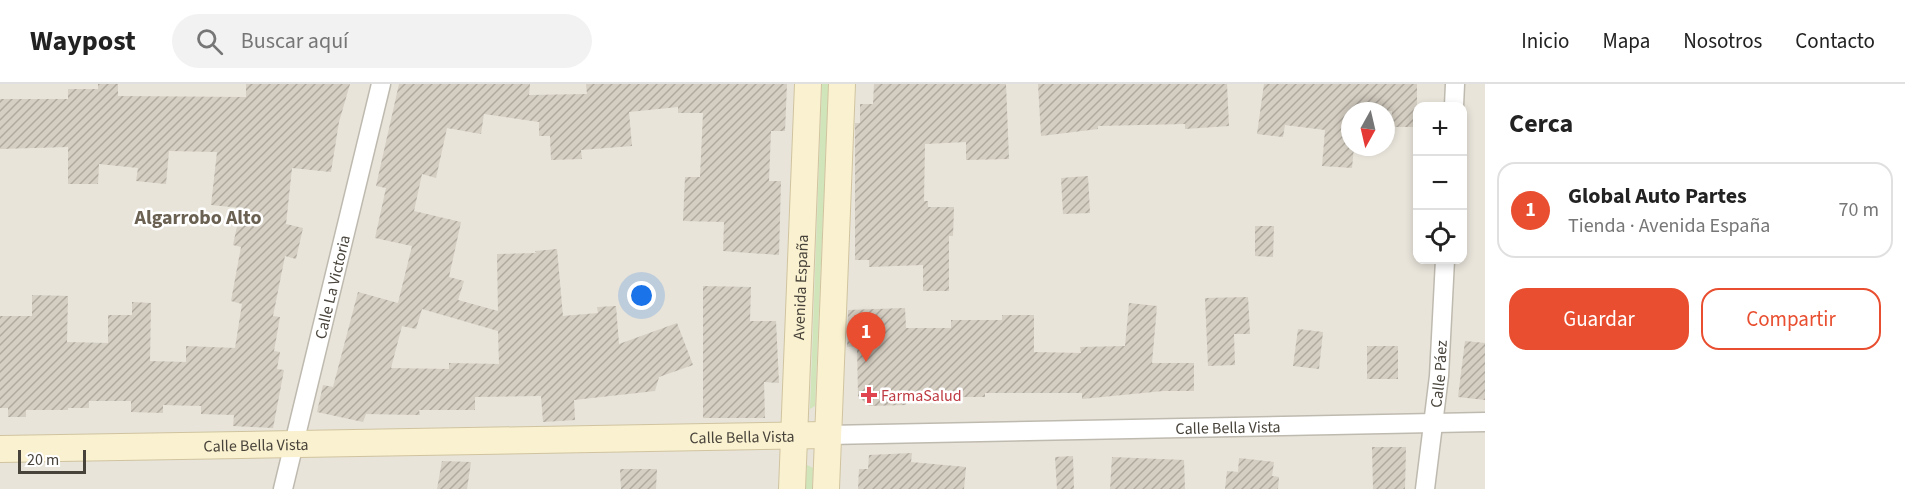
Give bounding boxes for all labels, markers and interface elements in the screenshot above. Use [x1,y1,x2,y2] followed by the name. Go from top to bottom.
[172,14,592,68] search box
[30,21,136,61] text: Waypost
[193,25,226,58] icon: search
[241,25,349,57] text: Buscar aquí
[1521,26,1569,56] text: Inicio
[1602,26,1650,56] text: Mapa
[1683,26,1762,56] text: Nosotros
[1795,26,1875,56] text: Contacto
[1341,102,1395,156] north arrow
[1413,102,1467,264] map controls
[1413,102,1467,156] button: +
[1509,105,1573,142] text: Cerca
[1413,156,1467,210] button: −
[1568,180,1747,212] text: Global Auto Partes
[1525,196,1536,224] text: 1
[1839,196,1879,224] text: 70 m
[134,204,261,232] district label: Algarrobo Alto
[1413,210,1467,264] button: locate
[1568,212,1770,240] text: Tienda · Avenida España
[310,233,356,341] street label: Calle La Victoria
[788,234,814,340] street label: Avenida España
[627,281,656,310] your location
[1509,288,1689,350] button: Guardar
[1701,288,1881,350] button: Compartir
[846,312,886,362] pin: 1
[1425,339,1453,409] street label: Calle Páez
[881,385,962,407] place label: FarmaSalud
[862,388,876,402] marker: FarmaSalud
[1175,416,1281,440] street label: Calle Bella Vista
[689,426,795,449] street label: Calle Bella Vista
[203,434,309,458] street label: Calle Bella Vista
[18,447,86,474] scale bar
[27,449,59,471] text: 20 m

